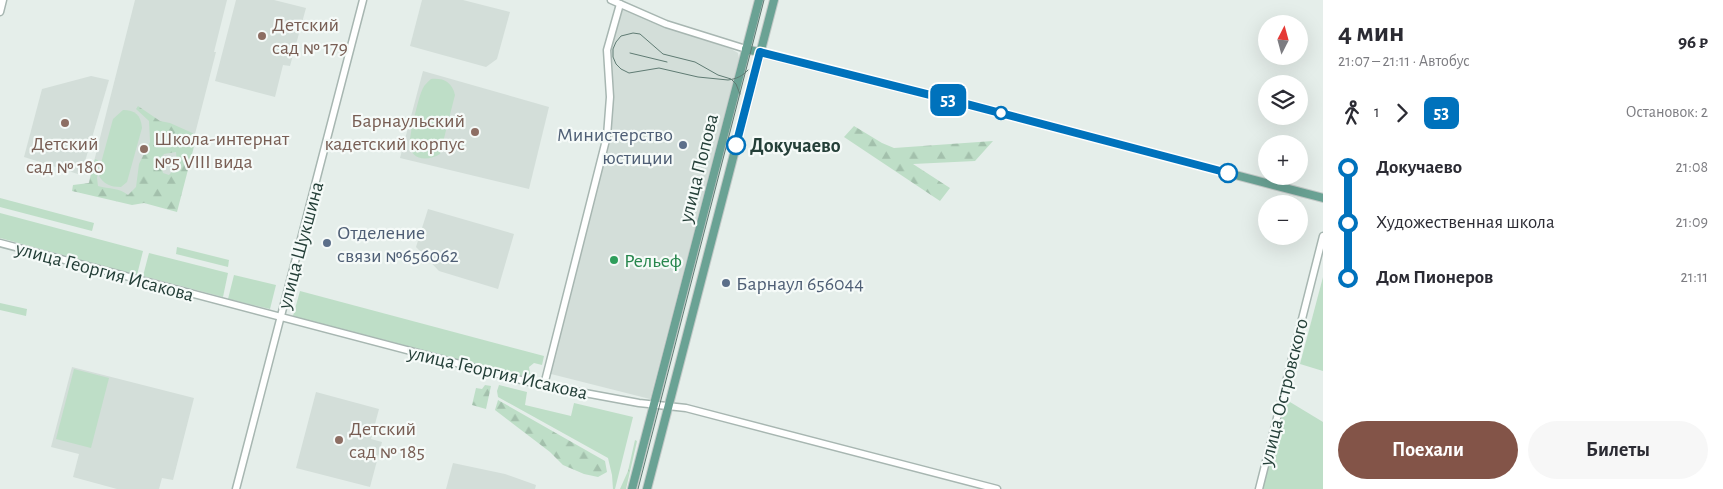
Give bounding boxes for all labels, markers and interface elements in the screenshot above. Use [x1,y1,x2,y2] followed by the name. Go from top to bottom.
[272,15,348,58] place label: Детский сад № 179
[1258,15,1308,65] north arrow
[1258,15,1308,245] map controls
[1338,19,1404,47] text: 4 мин
[256,30,268,42] marker: Детский сад № 179
[1678,33,1708,52] text: 96 ₽
[1338,53,1470,69] text: 21:07 – 21:11 · Автобус
[1258,75,1308,125] button: layers
[926,84,970,116] line badge: 53
[940,91,956,109] text: 53
[1338,99,1366,127] icon: walk
[1388,99,1416,127] icon: forward
[1374,104,1380,120] text: 1
[1434,104,1449,122] text: 53
[1626,104,1708,120] text: Остановок: 2
[994,106,1008,120] unlabelled marker
[324,111,465,154] place label: Барнаульский кадетский корпус
[676,112,722,226] street label: улица Попова
[59,117,71,129] marker: Детский сад № 180
[557,125,673,168] place label: Министерство юстиции
[469,126,481,138] marker: Барнаульский кадетский корпус
[154,129,290,172] place label: Школа-интернат №5 VIII вида
[26,134,104,177] place label: Детский сад № 180
[726,135,746,155] marker: Докучаево
[1258,135,1308,185] button: +
[750,136,841,156] place label: Докучаево
[677,139,689,151] marker: Министерство юстиции
[138,143,150,155] marker: Школа-интернат №5 VIII вида
[1376,158,1462,177] text: Докучаево
[1676,159,1708,175] text: 21:08
[1218,163,1238,183] unlabelled marker
[274,179,328,312] street label: улица Шукшина
[1258,195,1308,245] button: −
[1376,213,1555,232] text: Художественная школа
[1676,214,1708,230] text: 21:09
[337,223,459,266] place label: Отделение связи №656062
[321,237,333,249] marker: Отделение связи №656062
[12,238,196,305] street label: улица Георгия Исакова
[624,251,682,271] place label: Рельеф
[608,254,620,266] marker: Рельеф
[1376,268,1493,287] text: Дом Пионеров
[1681,269,1708,285] text: 21:11
[736,274,864,294] place label: Барнаул 656044
[720,277,732,289] marker: Барнаул 656044
[1256,317,1312,469] street label: улица Островского
[405,342,590,403] street label: улица Георгия Исакова
[349,419,425,462] place label: Детский сад № 185
[1338,421,1518,479] button: Поехали
[1528,421,1708,479] button: Билеты
[333,434,345,446] marker: Детский сад № 185

